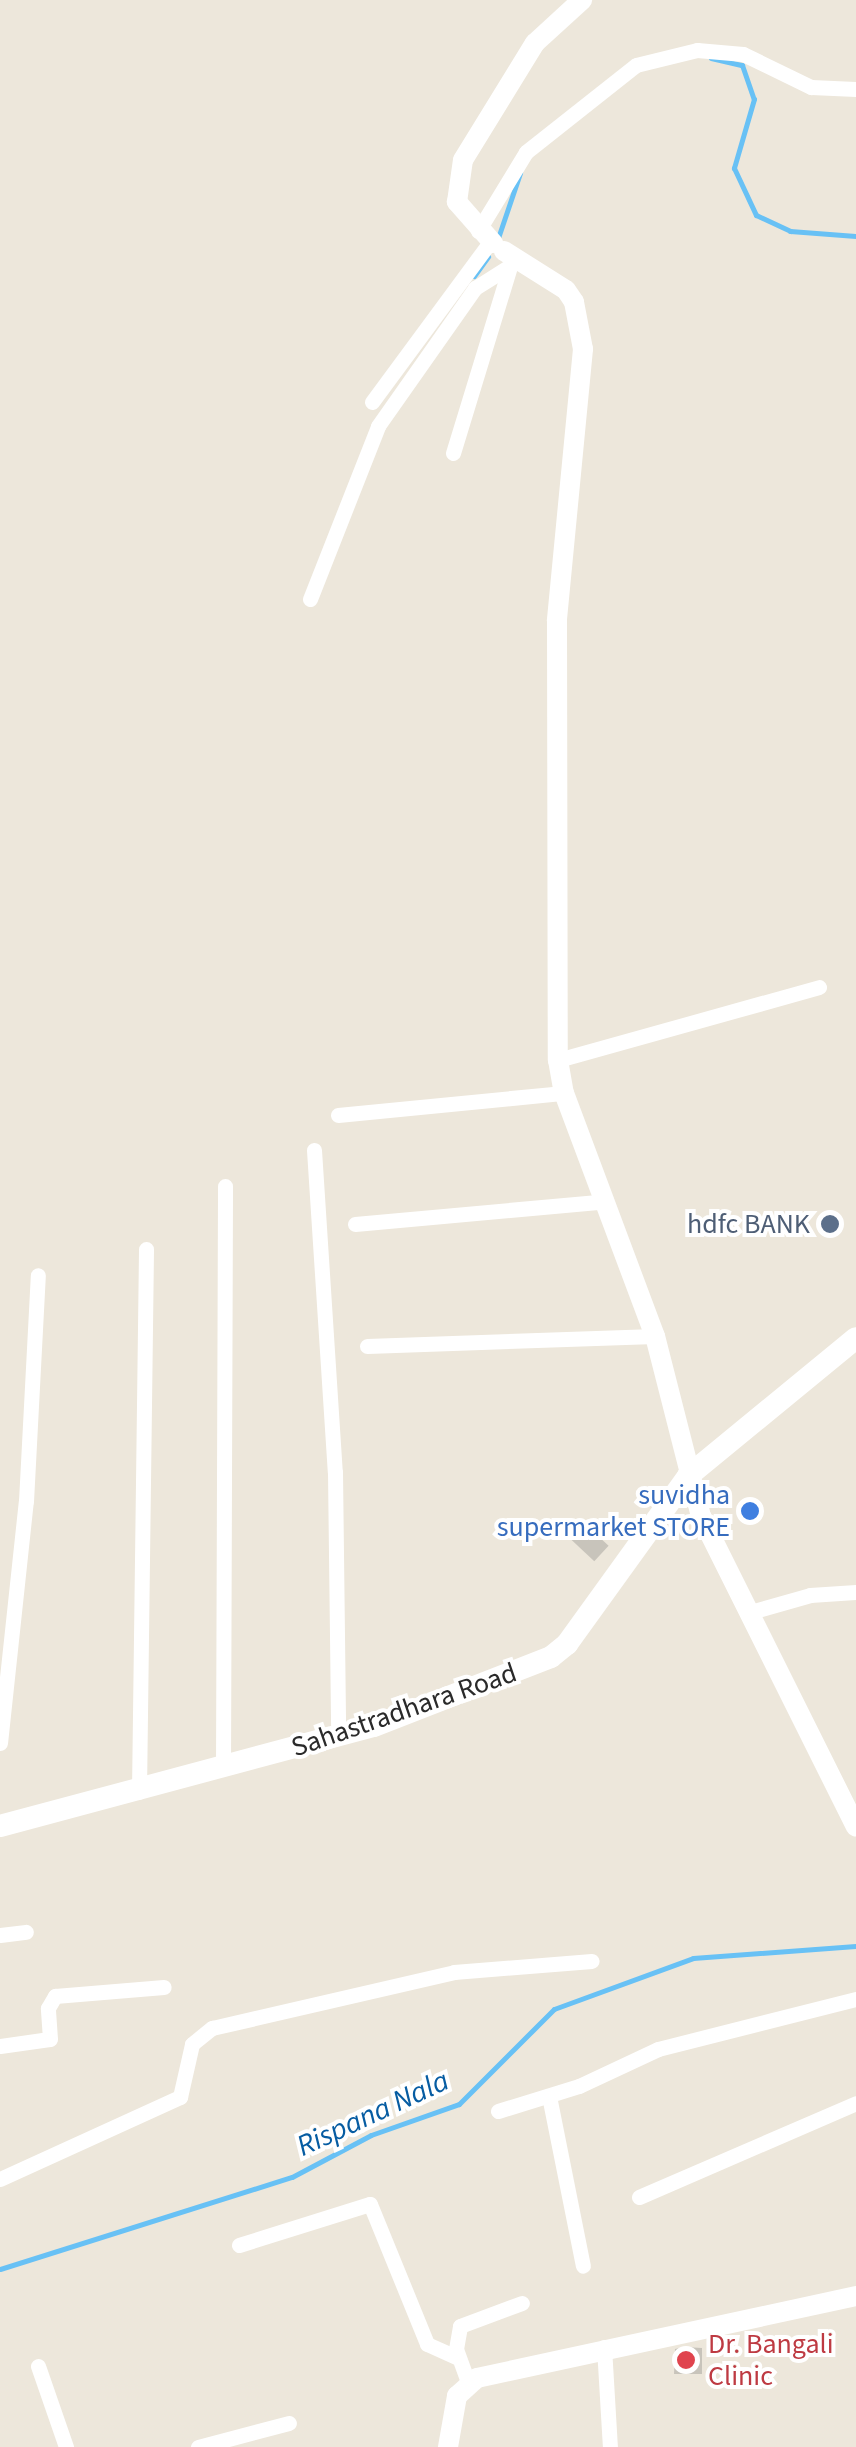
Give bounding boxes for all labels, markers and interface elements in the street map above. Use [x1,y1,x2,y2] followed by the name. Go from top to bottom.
[687,1207,810,1241] place label: hdfc BANK
[819,1213,841,1235] marker: hdfc BANK
[497,1478,730,1544] place label: suvidha supermarket STORE
[739,1500,761,1522] marker: suvidha supermarket STORE
[287,1656,521,1764] street label: Sahastradhara Road
[291,2063,455,2165] water label: Rispana Nala
[708,2327,834,2393] place label: Dr. Bangali Clinic
[673,2347,699,2373] marker: Dr. Bangali Clinic

